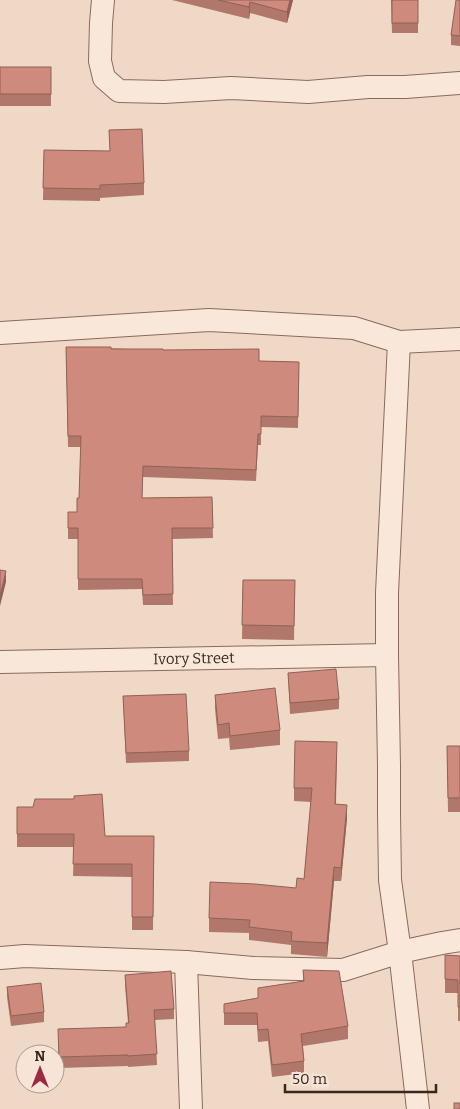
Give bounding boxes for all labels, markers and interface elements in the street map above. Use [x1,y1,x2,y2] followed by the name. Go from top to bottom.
[153,649,235,668] street label: Ivory Street
[15,1044,65,1094] north arrow
[35,1048,46,1065] text: N
[285,1062,436,1094] scale bar
[292,1070,328,1088] text: 50 m

